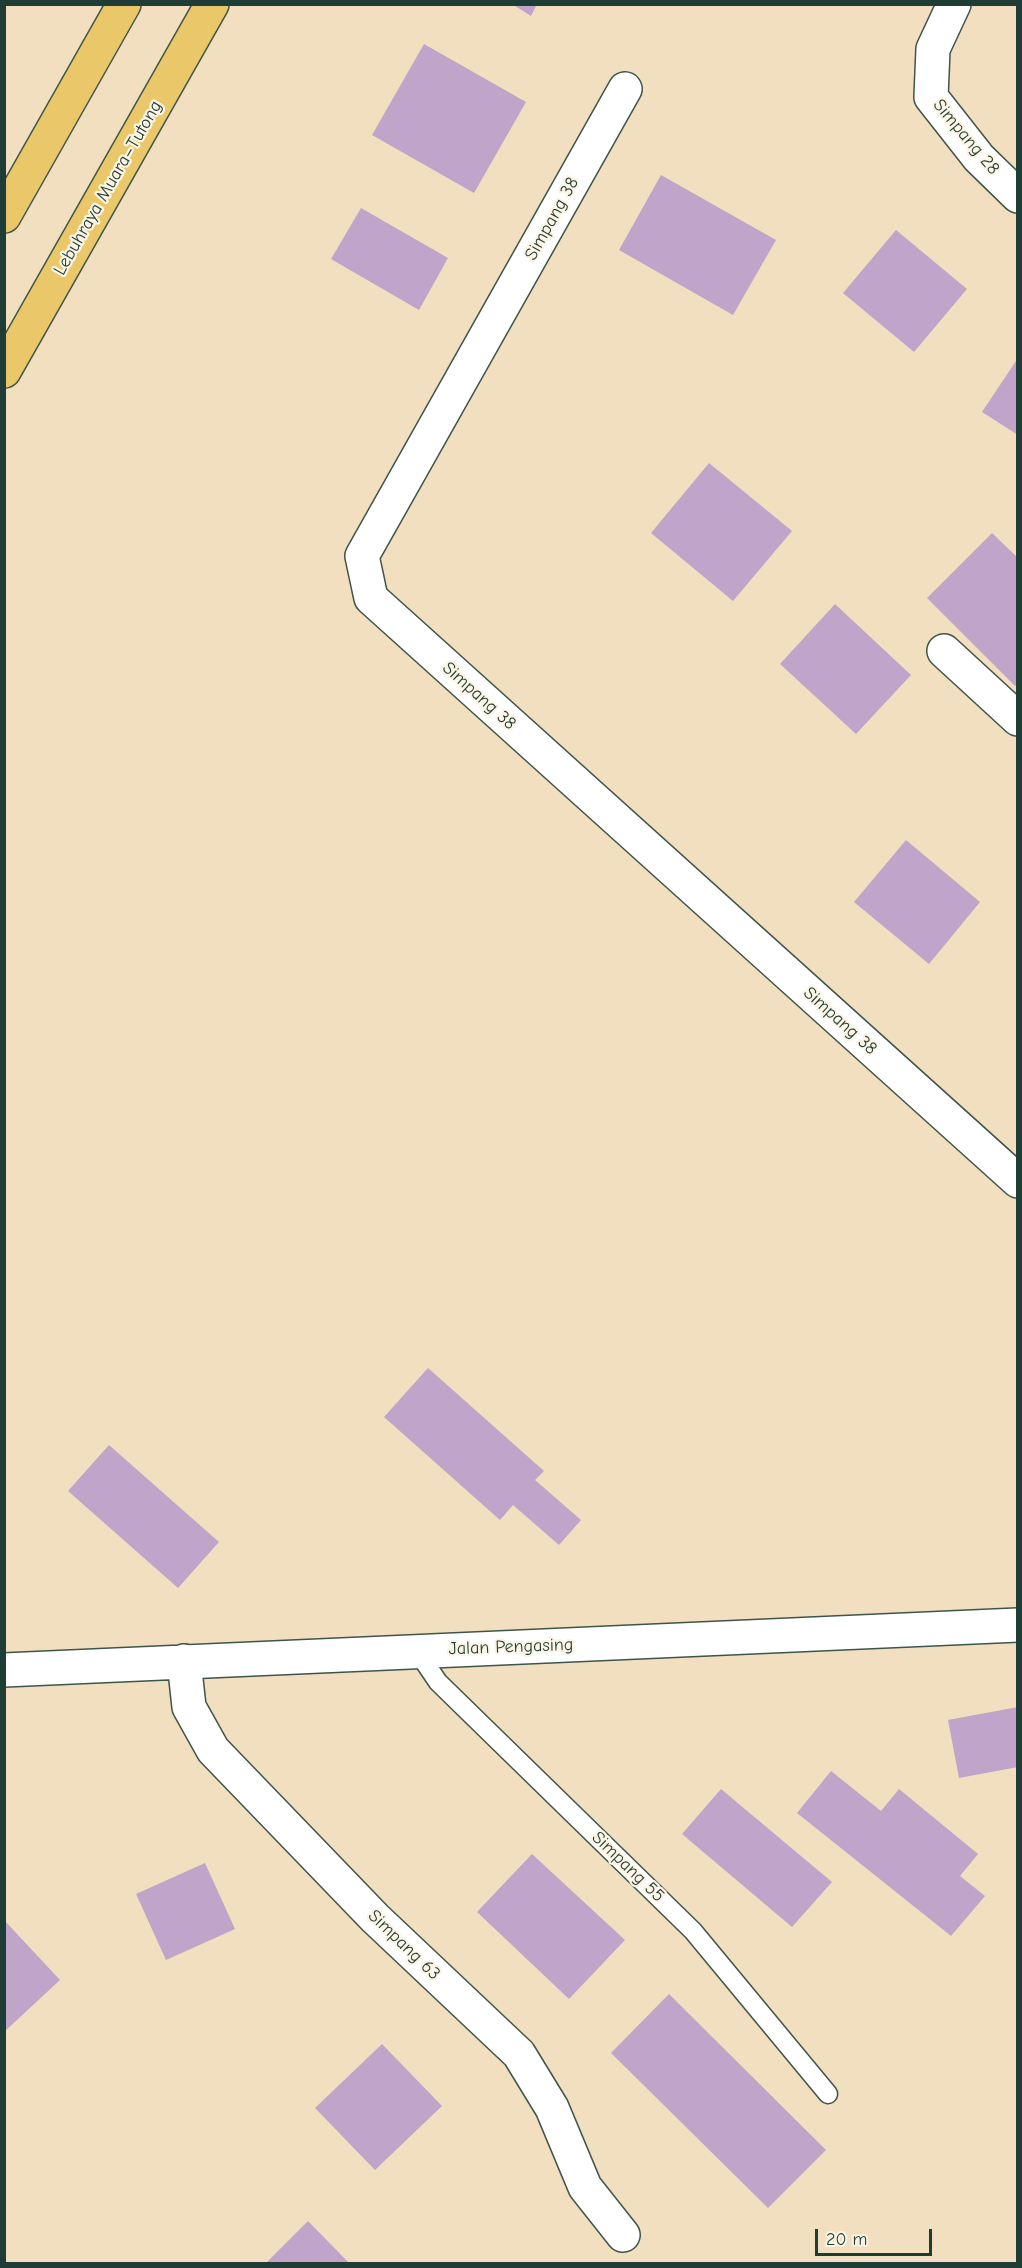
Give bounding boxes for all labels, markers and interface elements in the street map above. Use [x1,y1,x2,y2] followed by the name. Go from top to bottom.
[928,95,1004,179] street label: Simpang 28
[49,97,167,279] street label: Lebuhraya Muara–Tutong
[520,174,584,264] street label: Simpang 38
[438,657,520,735] street label: Simpang 38
[799,982,881,1060] street label: Simpang 38
[448,1634,574,1660] street label: Jalan Pengasing
[587,1827,669,1907] street label: Simpang 55
[363,1905,445,1985] street label: Simpang 63
[818,2217,935,2255] scale bar
[826,2229,867,2250] text: 20 m

